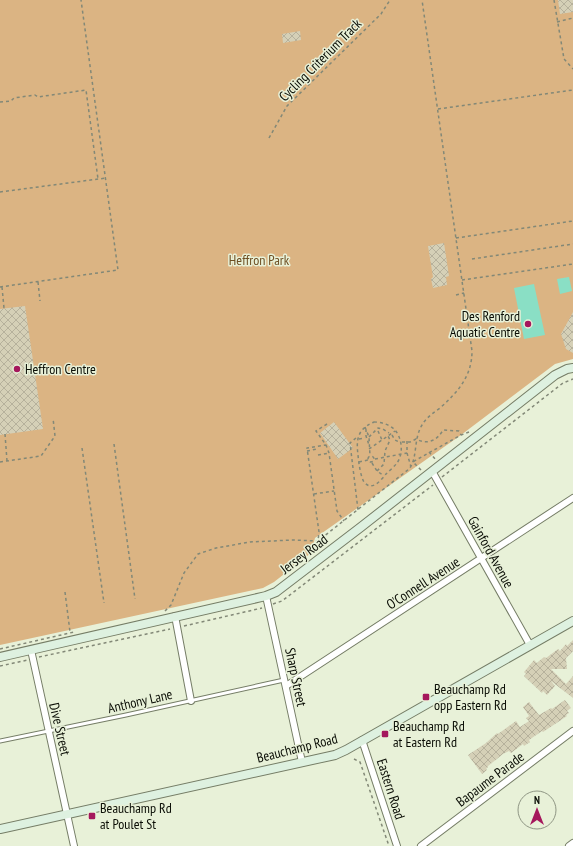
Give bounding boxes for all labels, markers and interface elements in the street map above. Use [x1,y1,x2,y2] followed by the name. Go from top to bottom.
[275,14,366,105] street label: Cycling Criterium Track
[229,251,290,269] park label: Heffron Park
[450,307,520,341] place label: Des Renford Aquatic Centre
[523,319,533,329] marker: Des Renford Aquatic Centre
[25,360,96,378] place label: Heffron Centre
[12,364,22,374] marker: Heffron Centre
[464,513,518,591] street label: Gainford Avenue
[276,530,331,578] street label: Jersey Road
[383,552,463,613] street label: O'Connell Avenue
[281,646,311,708] street label: Sharp Street
[434,680,507,714] place label: Beauchamp Rd opp Eastern Rd
[106,685,174,717] street label: Anthony Lane
[421,692,431,702] marker: Beauchamp Rd opp Eastern Rd
[45,701,75,757] street label: Dive Street
[393,717,465,751] place label: Beauchamp Rd at Eastern Rd
[255,729,339,767] street label: Beauchamp Road
[380,729,390,739] marker: Beauchamp Rd at Eastern Rd
[452,747,528,810] street label: Bapaume Parade
[373,756,409,822] street label: Eastern Road
[517,790,557,830] north arrow
[534,793,540,807] text: N
[100,799,172,833] place label: Beauchamp Rd at Poulet St
[87,811,97,821] marker: Beauchamp Rd at Poulet St

